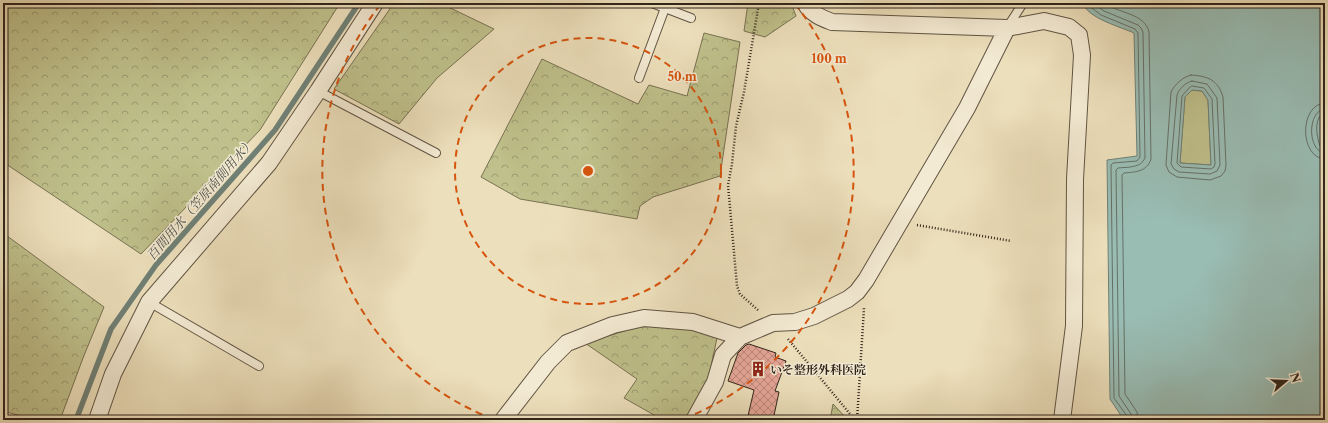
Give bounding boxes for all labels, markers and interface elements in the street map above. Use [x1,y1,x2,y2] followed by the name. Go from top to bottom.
[811,51,847,66] text: 100 m
[667,69,697,84] text: 50 m
[143,135,257,263] water label: 百間用水（笠原南側用水）
[581,164,595,178] centre of rings
[749,360,767,378] building icon: いそ整形外科医院
[1266,361,1306,401] north arrow
[770,362,866,377] place label: いそ整形外科医院
[1287,371,1304,385] text: N

